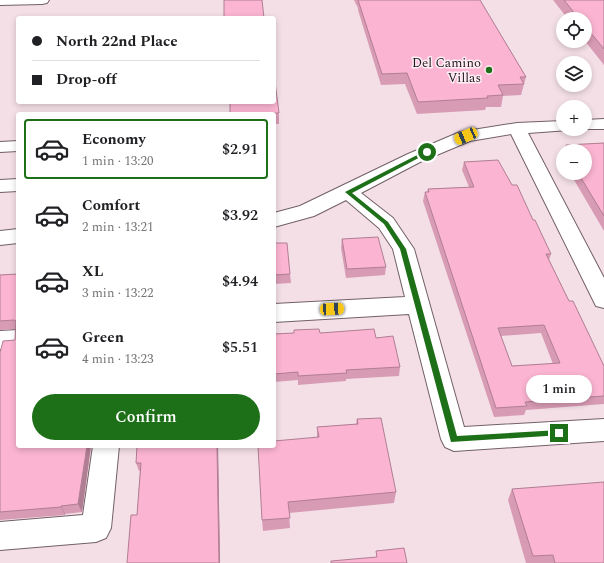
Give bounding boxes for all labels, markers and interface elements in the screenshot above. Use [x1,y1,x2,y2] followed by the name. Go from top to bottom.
[556,12,592,180] map controls
[556,12,592,48] button: locate
[56,30,178,53] text: North 22nd Place
[412,53,481,88] place label: Del Camino Villas
[556,56,592,92] button: layers
[484,65,494,75] marker: Del Camino Villas
[56,68,117,91] text: Drop-off
[556,100,592,136] button: +
[453,126,479,146] car
[82,128,146,151] text: Economy
[34,131,70,167] icon: car
[222,138,258,161] text: $2.91
[418,143,436,161] route start
[556,144,592,180] button: −
[82,151,154,171] text: 1 min · 13:20
[82,194,140,217] text: Comfort
[34,197,70,233] icon: car
[222,204,258,227] text: $3.92
[82,217,154,237] text: 2 min · 13:21
[82,260,103,283] text: XL
[34,263,70,299] icon: car
[222,270,258,293] text: $4.94
[82,283,154,303] text: 3 min · 13:22
[320,302,344,316] car
[82,326,124,349] text: Green
[34,329,70,365] icon: car
[222,336,258,359] text: $5.51
[82,349,154,369] text: 4 min · 13:23
[526,375,592,403] callout: 1 min
[542,379,576,399] text: 1 min
[32,394,260,440] button: Confirm
[550,424,568,442] route end

